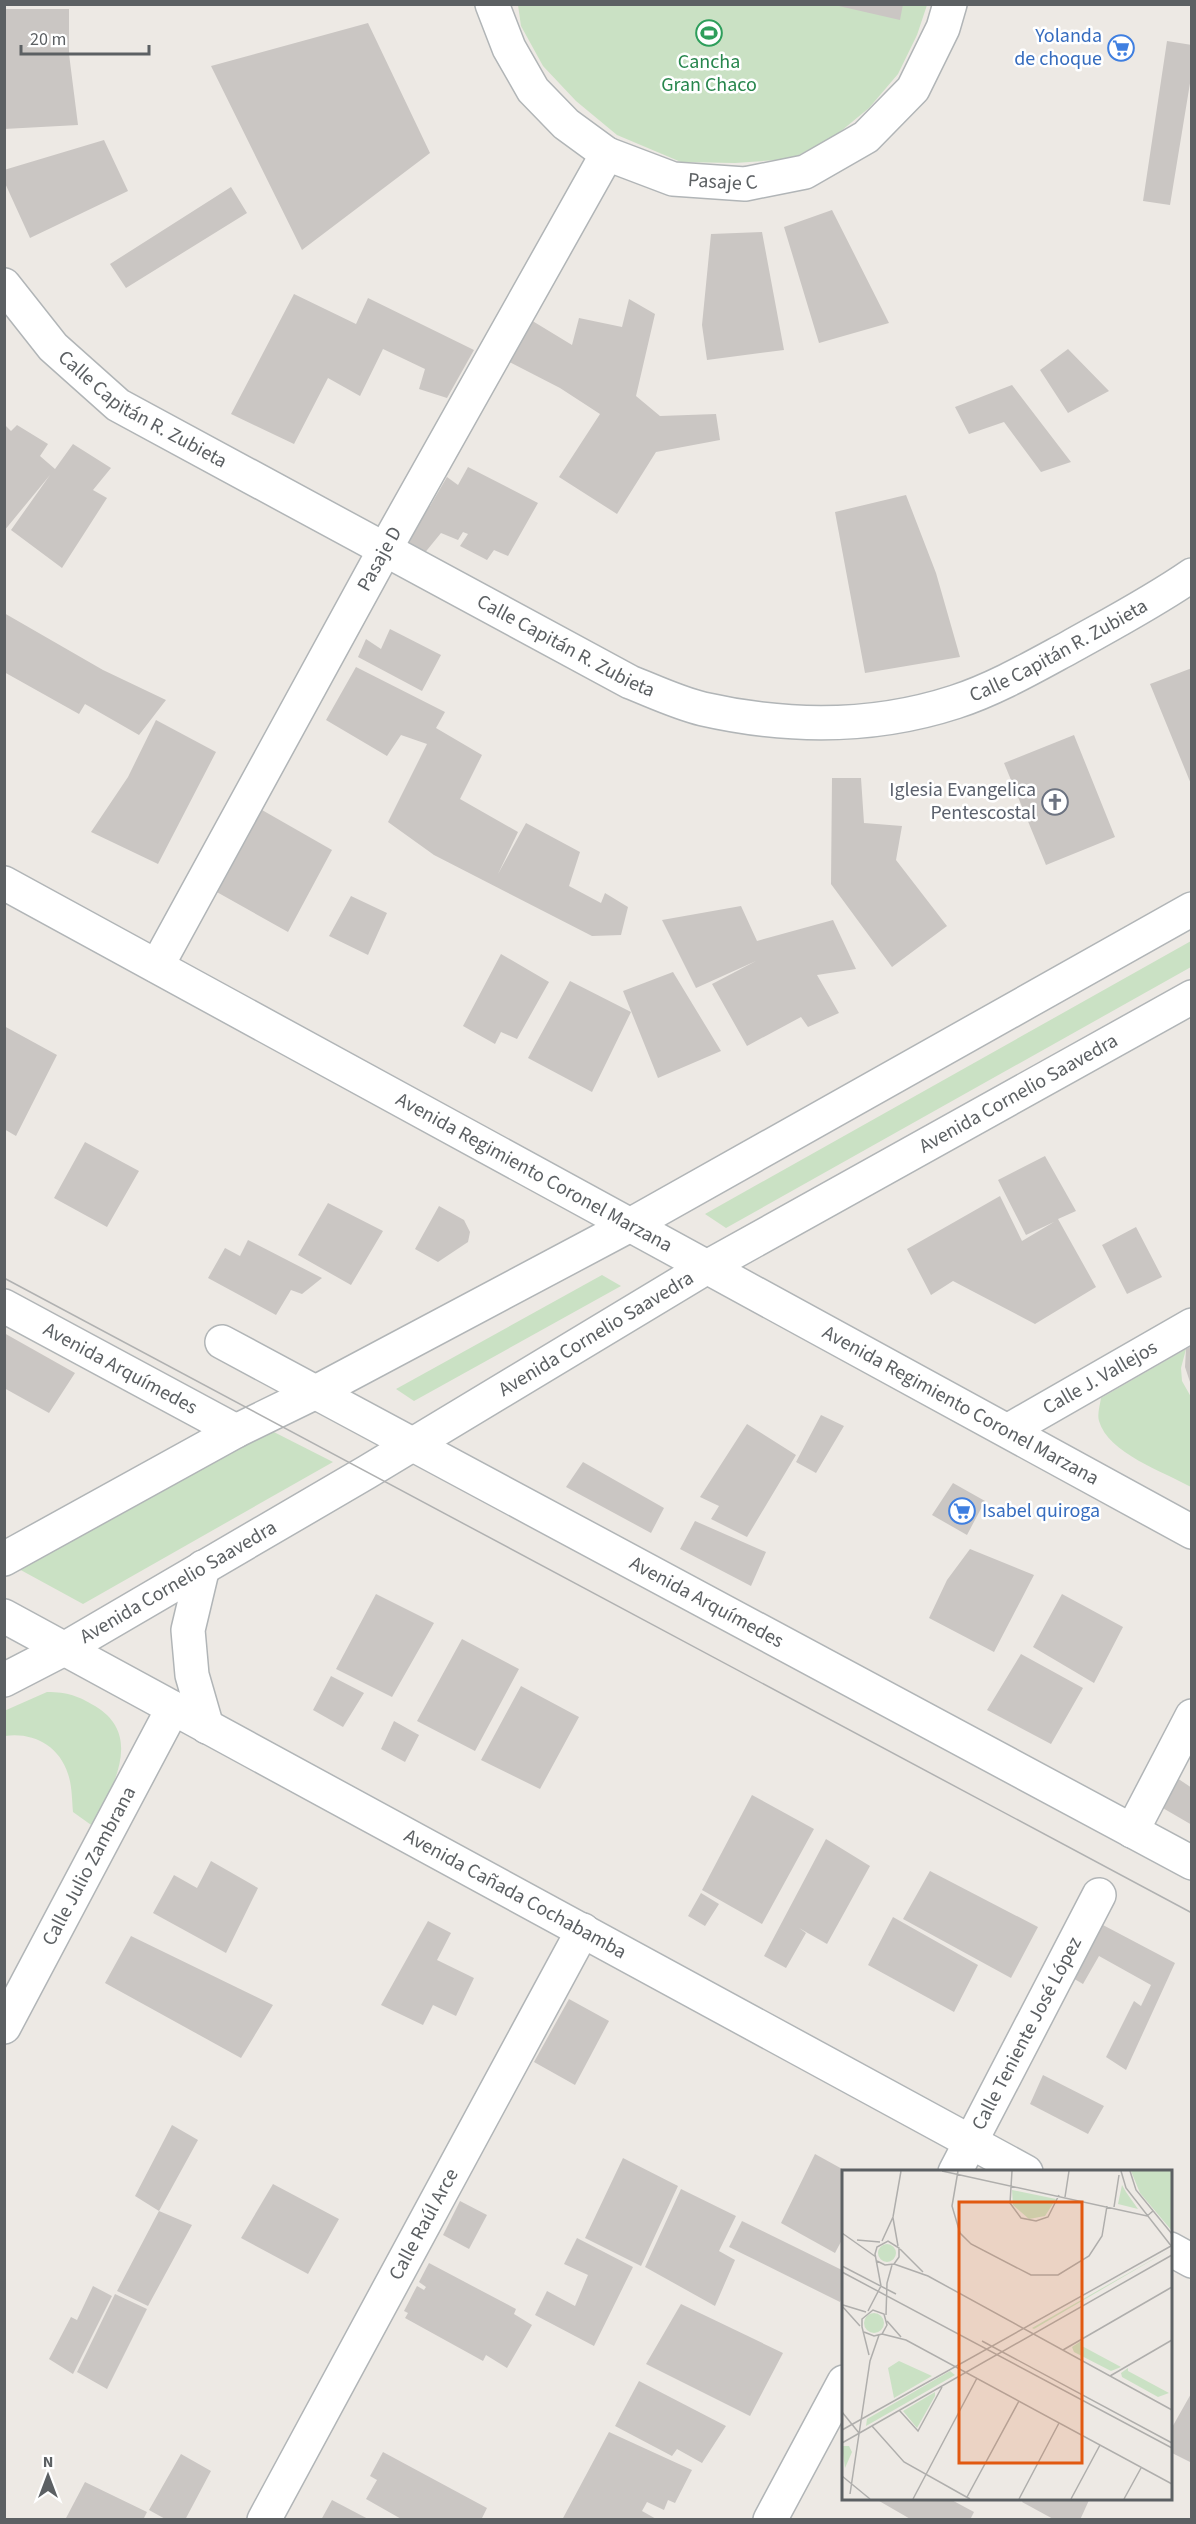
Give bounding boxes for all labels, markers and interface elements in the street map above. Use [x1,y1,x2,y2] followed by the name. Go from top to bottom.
[21,18,148,56] scale bar
[694,18,724,48] sports icon: Cancha Gran Chaco
[1014,22,1102,73] place label: Yolanda de choque
[30,27,66,52] text: 20 m
[1106,33,1136,63] supermarket icon: Yolanda de choque
[661,48,757,99] place label: Cancha Gran Chaco
[687,166,760,198] street label: Pasaje C
[52,344,232,475] street label: Calle Capitán R. Zubieta
[351,521,409,596] street label: Pasaje D
[472,588,659,705] street label: Calle Capitán R. Zubieta
[965,592,1153,710] street label: Calle Capitán R. Zubieta
[889,776,1036,827] place label: Iglesia Evangelica Pentescostal
[1040,787,1070,817] church icon: Iglesia Evangelica Pentescostal
[914,1027,1123,1160] street label: Avenida Cornelio Saavedra
[391,1086,677,1259] street label: Avenida Regimiento Coronel Marzana
[493,1264,699,1404] street label: Avenida Cornelio Saavedra
[38,1316,202,1422] street label: Avenida Arquímedes
[817,1319,1104,1492] street label: Avenida Regimiento Coronel Marzana
[1038,1334,1163,1422] street label: Calle J. Vallejos
[947,1496,977,1526] supermarket icon: Isabel quiroga
[982,1497,1100,1525] place label: Isabel quiroga
[75,1514,282,1651] street label: Avenida Cornelio Saavedra
[624,1549,789,1655] street label: Avenida Arquímedes
[35,1781,143,1951] street label: Calle Julio Zambrana
[399,1822,632,1966] street label: Avenida Cañada Cochabamba
[965,1932,1089,2135] street label: Calle Teniente José López
[382,2163,465,2285] street label: Calle Raúl Arce
[842,2170,1172,2500] inset map
[18,2446,78,2506] north arrow
[43,2451,53,2473] text: N

